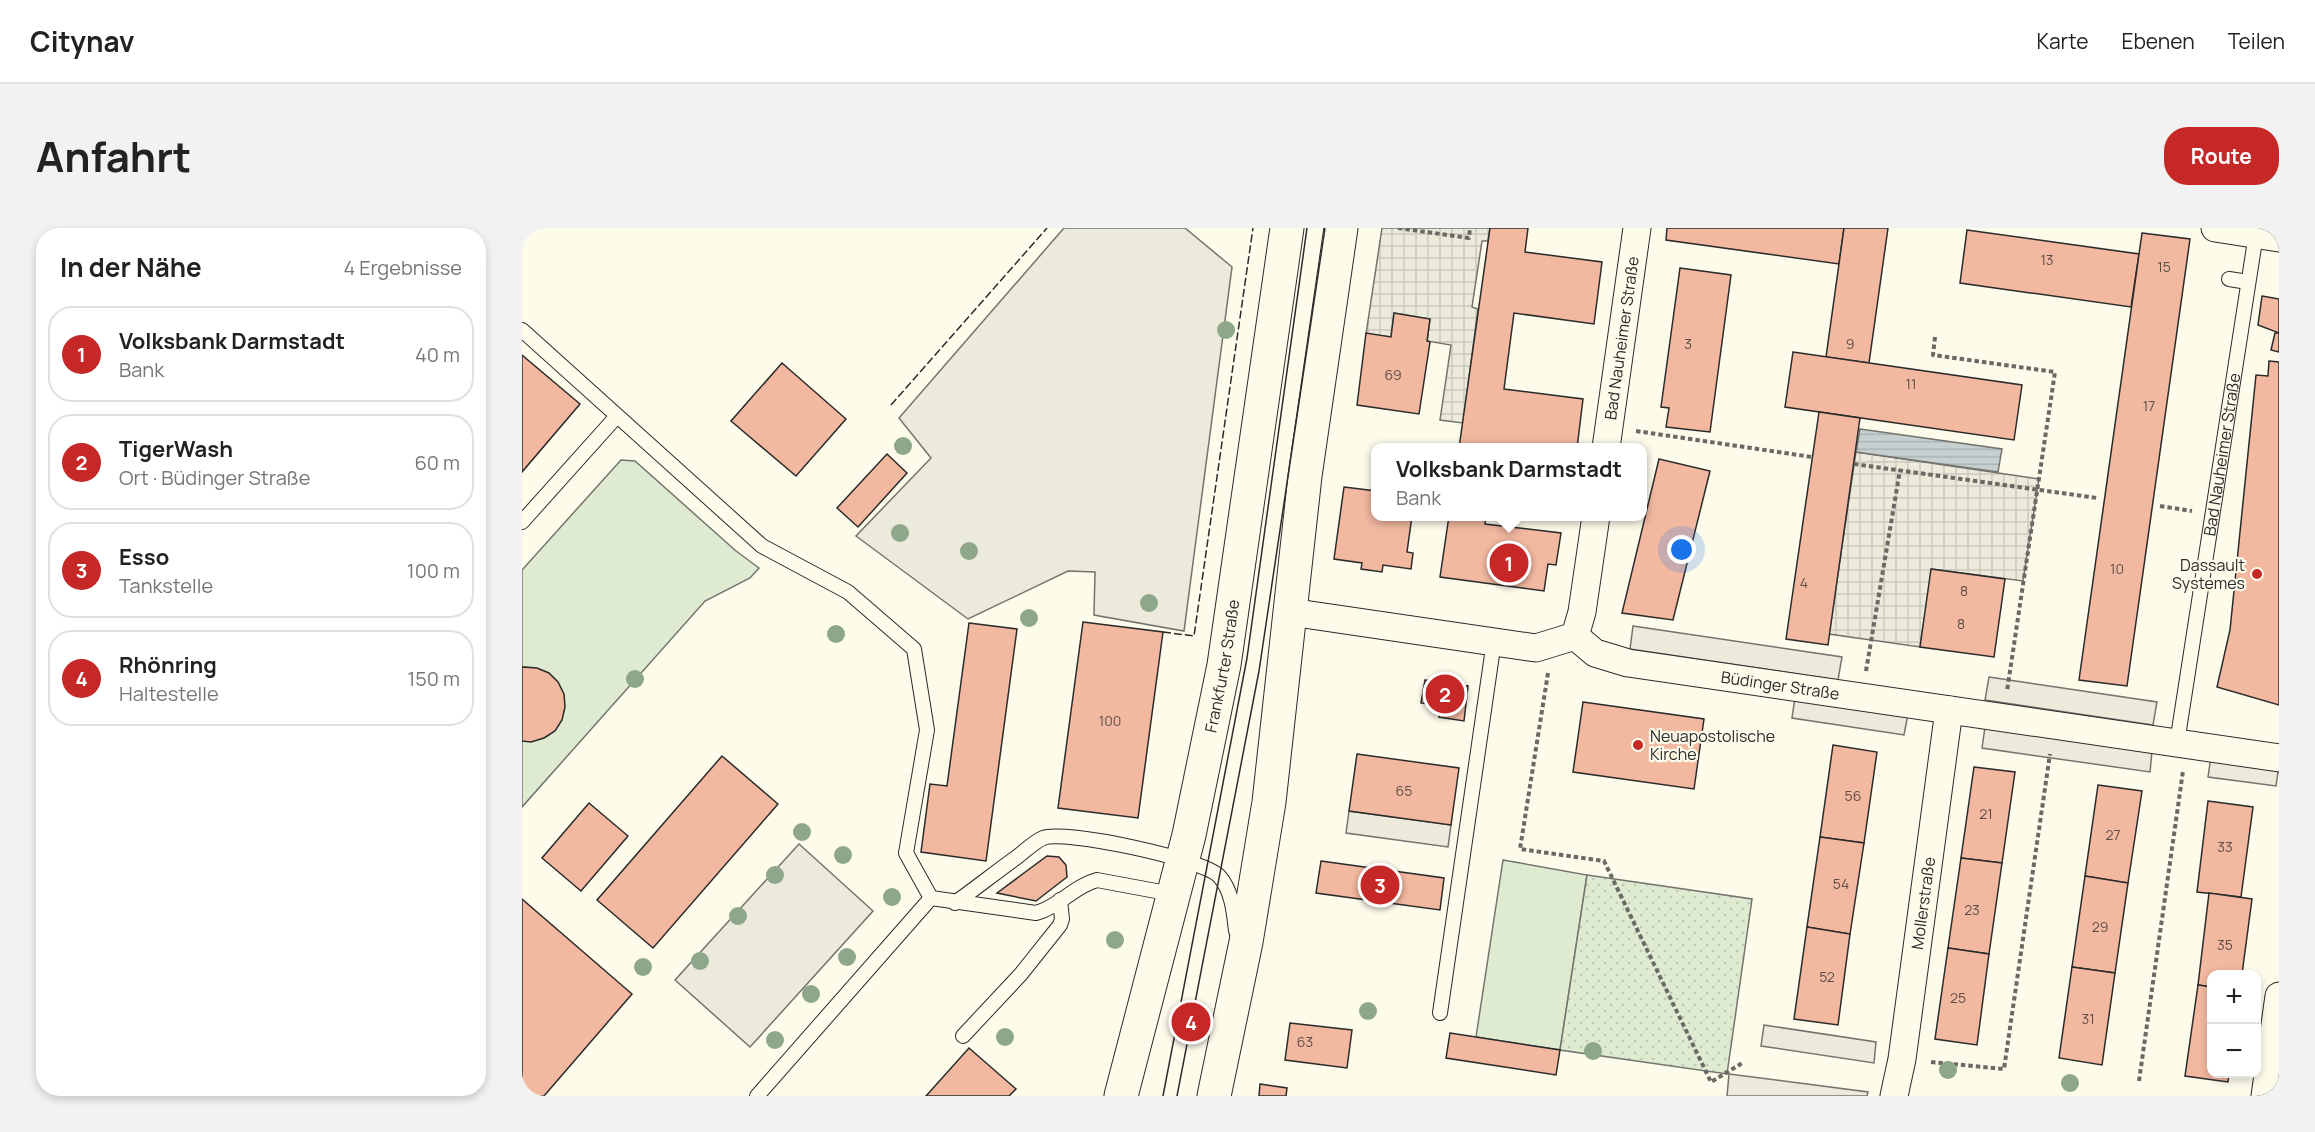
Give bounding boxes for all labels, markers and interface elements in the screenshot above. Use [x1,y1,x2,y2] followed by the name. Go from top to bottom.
[30,22,134,60] text: Citynav
[2036,27,2088,55] text: Karte
[2121,27,2195,55] text: Ebenen
[2228,27,2285,55] text: Teilen
[36,127,191,185] text: Anfahrt
[2164,127,2279,185] button: Route
[60,249,202,285] text: In der Nähe
[2040,250,2054,269] house number: 13
[343,254,462,281] text: 4 Ergebnisse
[1599,255,1644,421] street label: Bad Nauheimer Straße
[2157,257,2171,276] house number: 15
[119,326,345,356] text: Volksbank Darmstadt
[1684,334,1692,353] house number: 3
[1846,334,1854,353] house number: 9
[77,341,86,368] text: 1
[415,341,460,368] text: 40 m
[119,356,164,383] text: Bank
[1384,365,1402,384] house number: 69
[2198,371,2245,538] street label: Bad Nauheimer Straße
[1906,374,1916,393] house number: 11
[2143,396,2155,415] house number: 17
[119,434,233,464] text: TigerWash
[1371,443,1647,521] popup
[76,449,87,476] text: 2
[414,449,460,476] text: 60 m
[1396,454,1622,484] text: Volksbank Darmstadt
[119,464,310,491] text: Ort · Büdinger Straße
[1396,484,1441,511] text: Bank
[1667,535,1696,564] your location
[1490,540,1528,586] pin: 1
[119,542,169,572] text: Esso
[2172,554,2245,594] place label: Dassault Systemes
[76,557,87,584] text: 3
[407,557,460,584] text: 100 m
[2110,559,2124,578] house number: 10
[2250,567,2264,581] marker: Dassault Systemes
[119,572,213,599] text: Tankstelle
[1800,573,1808,592] house number: 4
[1960,581,1968,600] house number: 8
[1199,598,1244,735] street label: Frankfurter Straße
[1957,614,1965,633] house number: 8
[119,650,217,680] text: Rhönring
[75,665,88,692] text: 4
[407,665,460,692] text: 150 m
[1720,666,1841,705] street label: Büdinger Straße
[1426,672,1464,716] pin: 2
[119,680,219,707] text: Haltestelle
[1099,711,1121,730] house number: 100
[1650,725,1775,765] place label: Neuapostolische Kirche
[1631,738,1645,752] marker: Neuapostolische Kirche
[1396,781,1412,800] house number: 65
[1845,786,1861,805] house number: 56
[1979,804,1993,823] house number: 21
[2105,825,2121,844] house number: 27
[2217,837,2233,856] house number: 33
[1906,856,1940,951] street label: Mollerstraße
[1360,862,1400,908] pin: 3
[1833,874,1849,893] house number: 54
[1964,900,1980,919] house number: 23
[2092,917,2108,936] house number: 29
[2217,935,2233,954] house number: 35
[1819,967,1835,986] house number: 52
[2207,970,2261,1078] map controls
[2207,970,2261,1024] button: +
[1950,988,1966,1007] house number: 25
[1172,1000,1210,1044] pin: 4
[2081,1009,2095,1028] house number: 31
[2207,1024,2261,1078] button: −
[1297,1032,1313,1051] house number: 63

